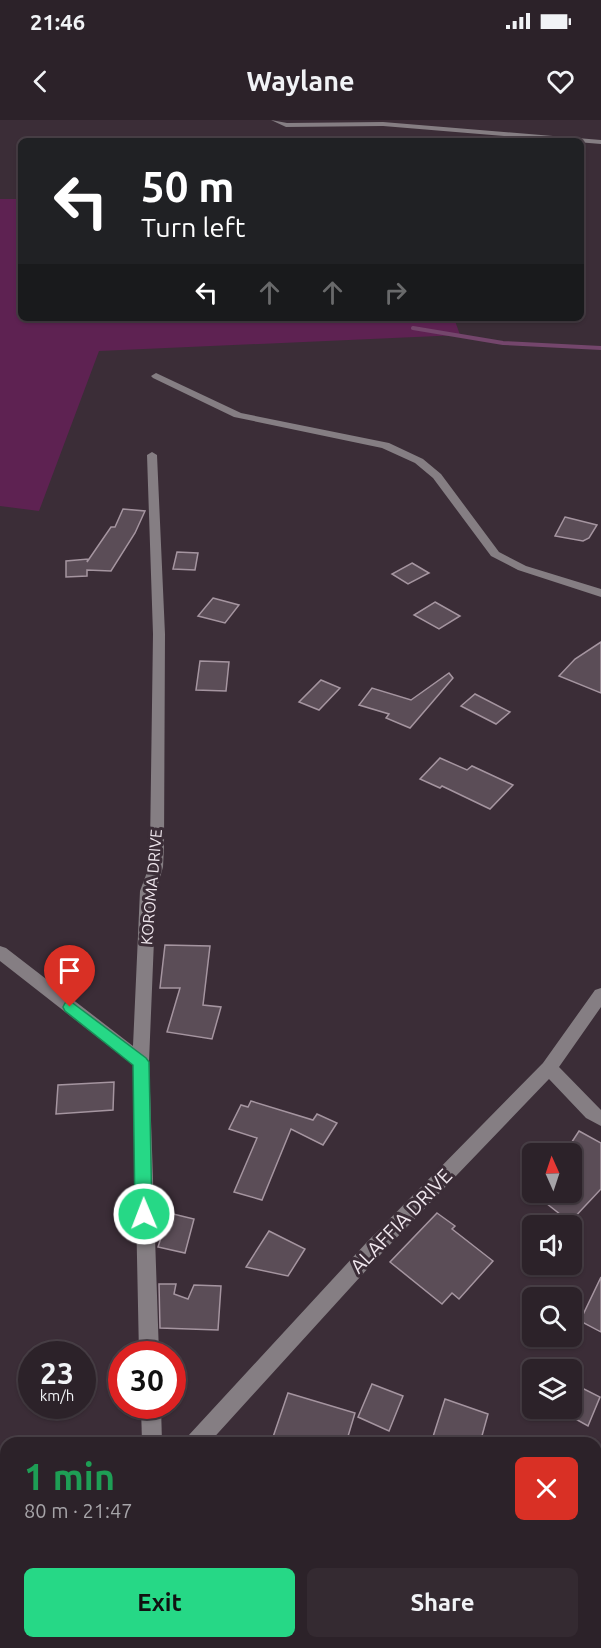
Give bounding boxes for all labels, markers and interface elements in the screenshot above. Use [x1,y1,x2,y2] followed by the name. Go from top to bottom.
[30,9,85,34] text: 21:46
[24,65,57,98] icon: back
[544,65,577,98] icon: heart
[247,66,354,96] text: Waylane
[42,162,120,240] icon: left
[141,163,235,210] text: 50 m
[141,212,245,242] text: Turn left
[190,276,223,309] icon: left
[253,276,286,309] icon: ahead
[316,276,349,309] icon: ahead
[379,276,412,309] icon: right
[137,828,165,946] street label: KOROMA DRIVE
[44,945,95,1007] pin
[53,954,86,987] icon: arrive
[522,1143,582,1203] north arrow
[522,1143,582,1419] map controls
[345,1164,456,1278] street label: ALAFFIA DRIVE
[112,1182,176,1246] position arrow
[522,1215,582,1275] button: sound
[522,1287,582,1347] button: search
[108,1341,186,1419] speed limit sign: 30
[40,1356,74,1390] text: 23
[522,1359,582,1419] button: layers
[40,1387,74,1404] text: km/h
[24,1456,115,1497] text: 1 min
[515,1457,578,1520] button: close
[24,1499,133,1522] text: 80 m · 21:47
[24,1568,295,1637] button: Exit
[307,1568,578,1637] button: Share

